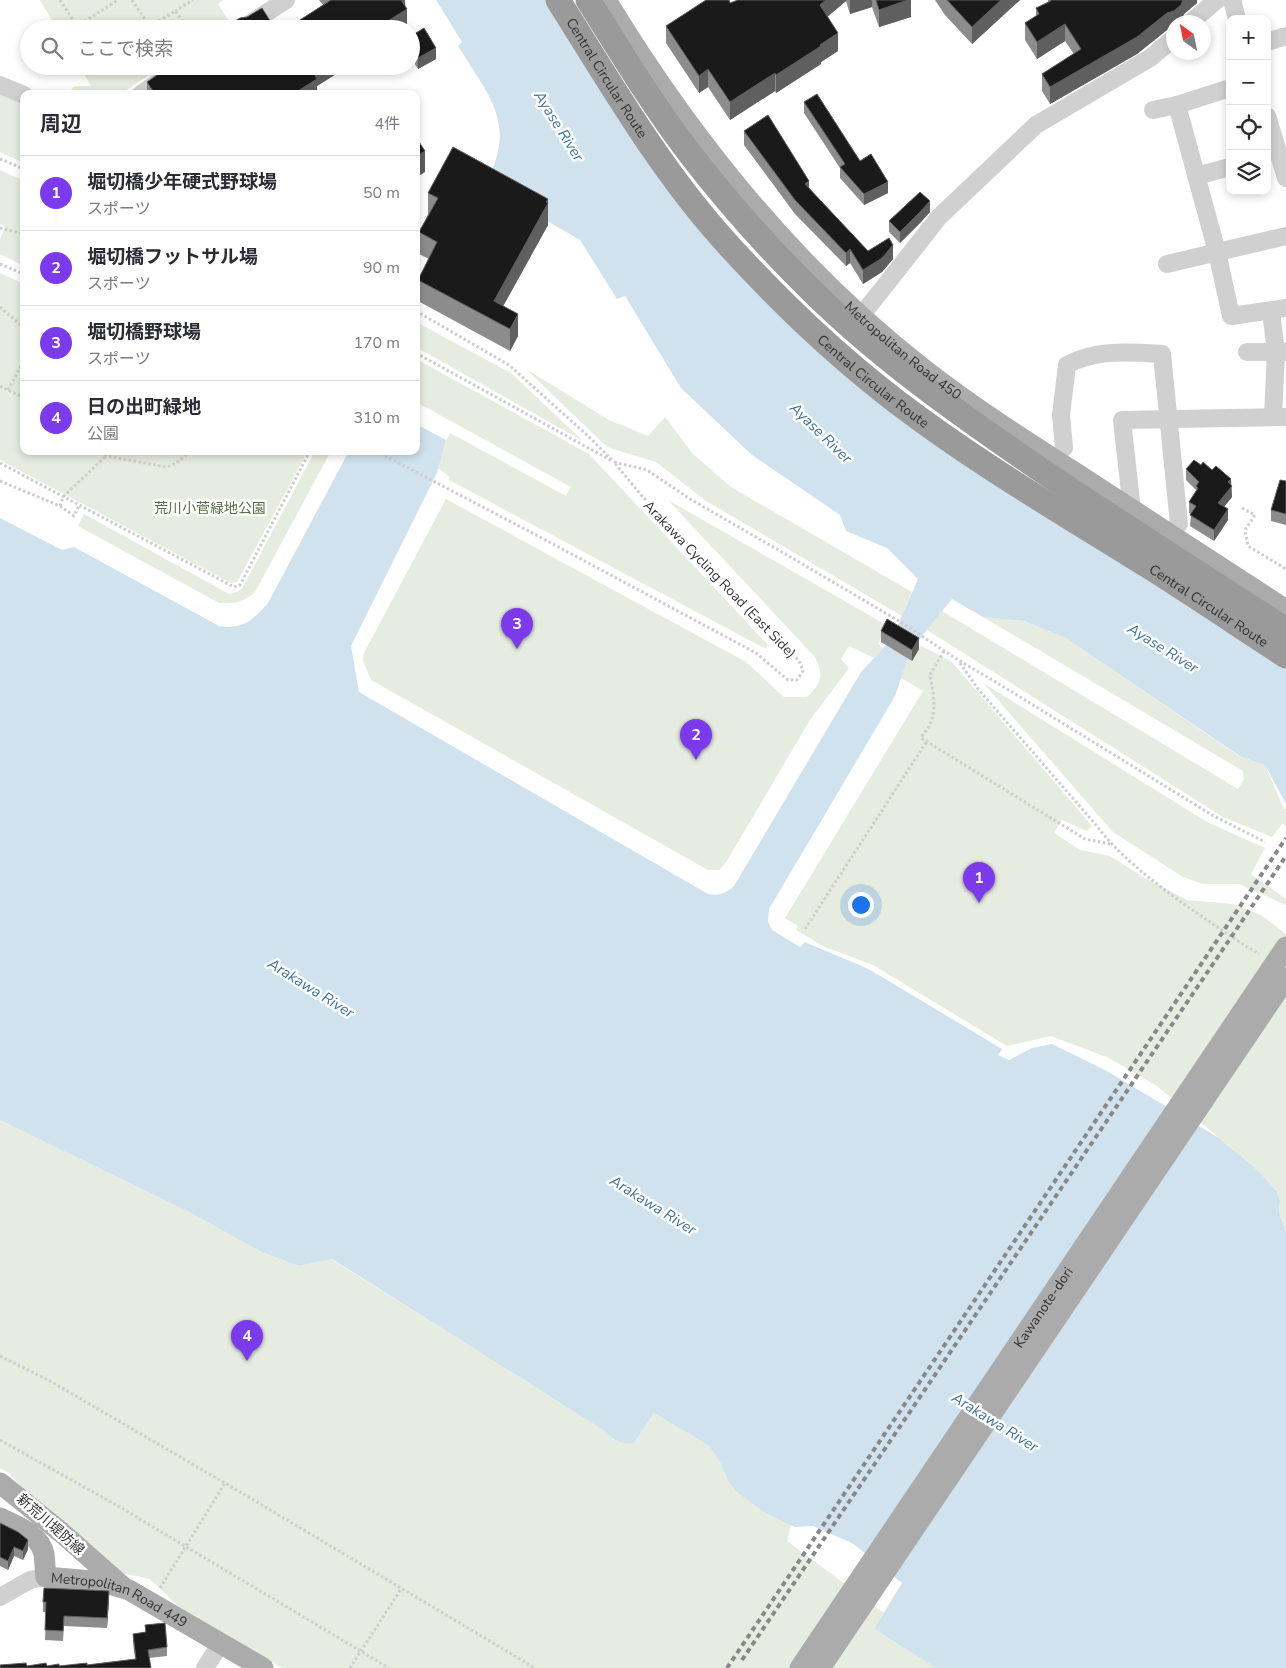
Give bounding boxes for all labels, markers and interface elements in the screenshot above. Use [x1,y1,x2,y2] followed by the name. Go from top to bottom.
[561,14,652,142] street label: Central Circular Route
[1166,15,1211,60] north arrow
[1226,15,1271,195] map controls
[1226,15,1271,60] button: +
[20,20,420,75] search box
[38,34,66,62] icon: search
[78,36,173,62] text: ここで検索
[1226,60,1271,105] button: −
[529,86,589,166] water label: Ayase River
[1226,105,1271,150] button: locate
[40,110,82,138] text: 周辺
[374,113,400,135] text: 4件
[1226,150,1271,195] button: layers
[87,169,277,195] text: 堀切橋少年硬式野球場
[51,182,61,204] text: 1
[363,182,400,204] text: 50 m
[87,198,151,220] text: スポーツ
[87,244,258,270] text: 堀切橋フットサル場
[51,257,61,279] text: 2
[363,257,400,279] text: 90 m
[87,273,151,295] text: スポーツ
[840,297,965,404] street label: Metropolitan Road 450
[87,319,201,345] text: 堀切橋野球場
[813,330,933,433] street label: Central Circular Route
[51,332,61,354] text: 3
[353,332,400,354] text: 170 m
[87,348,151,370] text: スポーツ
[87,394,201,420] text: 日の出町緑地
[785,397,857,468] water label: Ayase River
[51,407,61,429] text: 4
[353,407,400,429] text: 310 m
[87,423,119,445] text: 公園
[639,496,800,662] street label: Arakawa Cycling Road (East Side)
[154,499,266,518] park label: 荒川小菅緑地公園
[1145,560,1272,652] street label: Central Circular Route
[501,608,533,649] pin: 3
[1123,618,1203,678] water label: Ayase River
[680,719,712,760] pin: 2
[963,862,995,903] pin: 1
[848,892,874,918] your location
[263,953,358,1023] water label: Arakawa River
[605,1170,700,1240] water label: Arakawa River
[1009,1263,1078,1352] street label: Kawanote-dori
[231,1320,263,1361] pin: 4
[947,1387,1042,1457] water label: Arakawa River
[13,1490,89,1559] street label: 新荒川堤防線
[50,1568,191,1632] street label: Metropolitan Road 449

